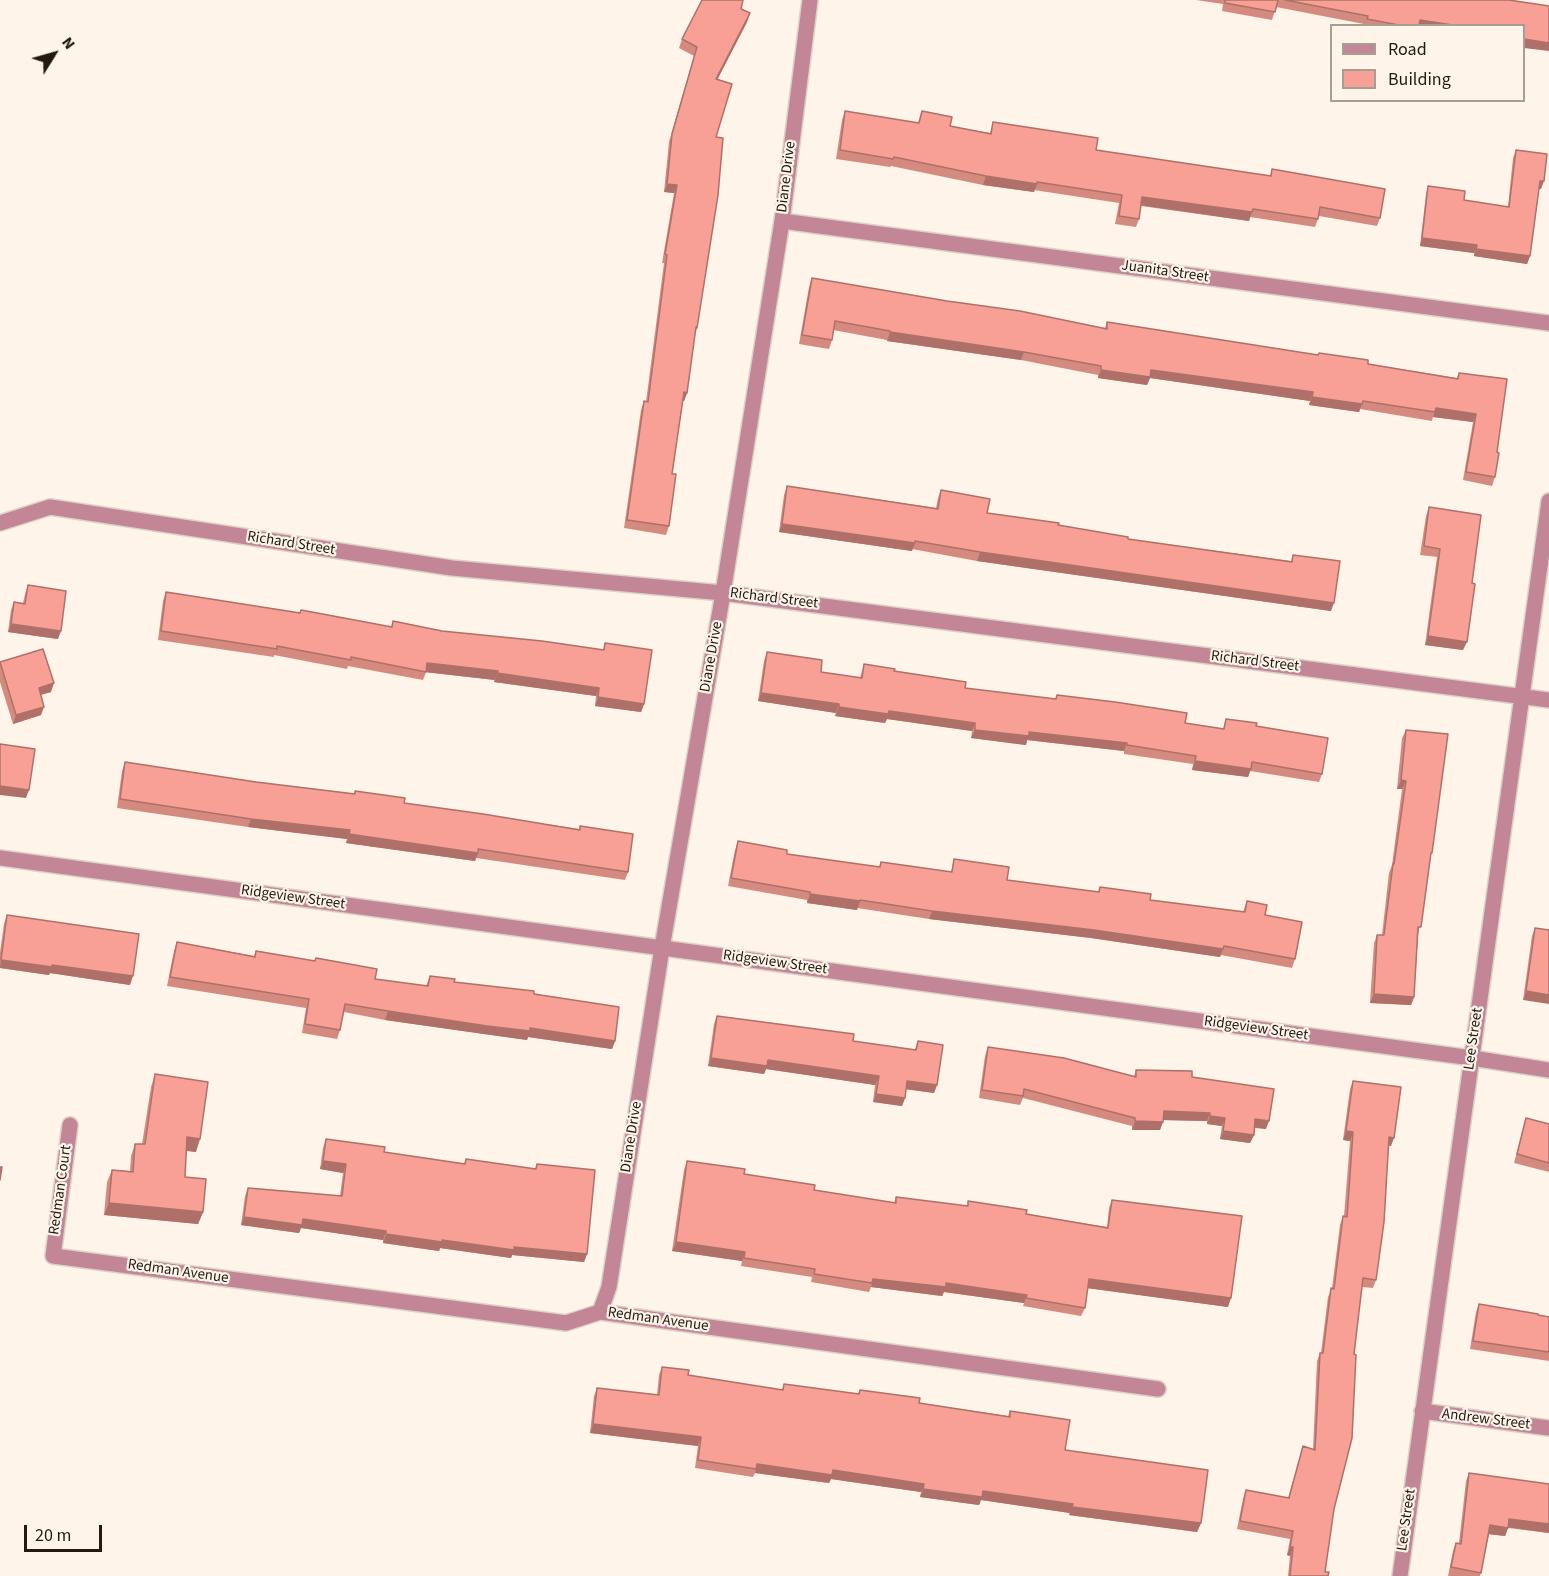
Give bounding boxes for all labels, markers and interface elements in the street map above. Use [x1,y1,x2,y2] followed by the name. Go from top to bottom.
[24,24,84,84] north arrow
[1330,24,1525,102] legend
[56,32,80,54] text: N
[1388,37,1427,62] text: Road
[1388,67,1451,92] text: Building
[774,140,800,214] street label: Diane Drive
[1120,257,1210,287] street label: Juanita Street
[246,528,336,560] street label: Richard Street
[729,585,819,613] street label: Richard Street
[697,620,727,694] street label: Diane Drive
[1210,648,1300,676] street label: Richard Street
[240,882,346,914] street label: Ridgeview Street
[722,947,828,979] street label: Ridgeview Street
[1461,1007,1487,1071] street label: Lee Street
[1203,1013,1309,1045] street label: Ridgeview Street
[618,1100,646,1174] street label: Diane Drive
[46,1144,76,1236] street label: Redman Court
[126,1256,230,1288] street label: Redman Avenue
[606,1304,710,1336] street label: Redman Avenue
[1441,1406,1531,1434] street label: Andrew Street
[1394,1488,1420,1552] street label: Lee Street
[27,1513,105,1551] scale bar
[35,1523,71,1548] text: 20 m

